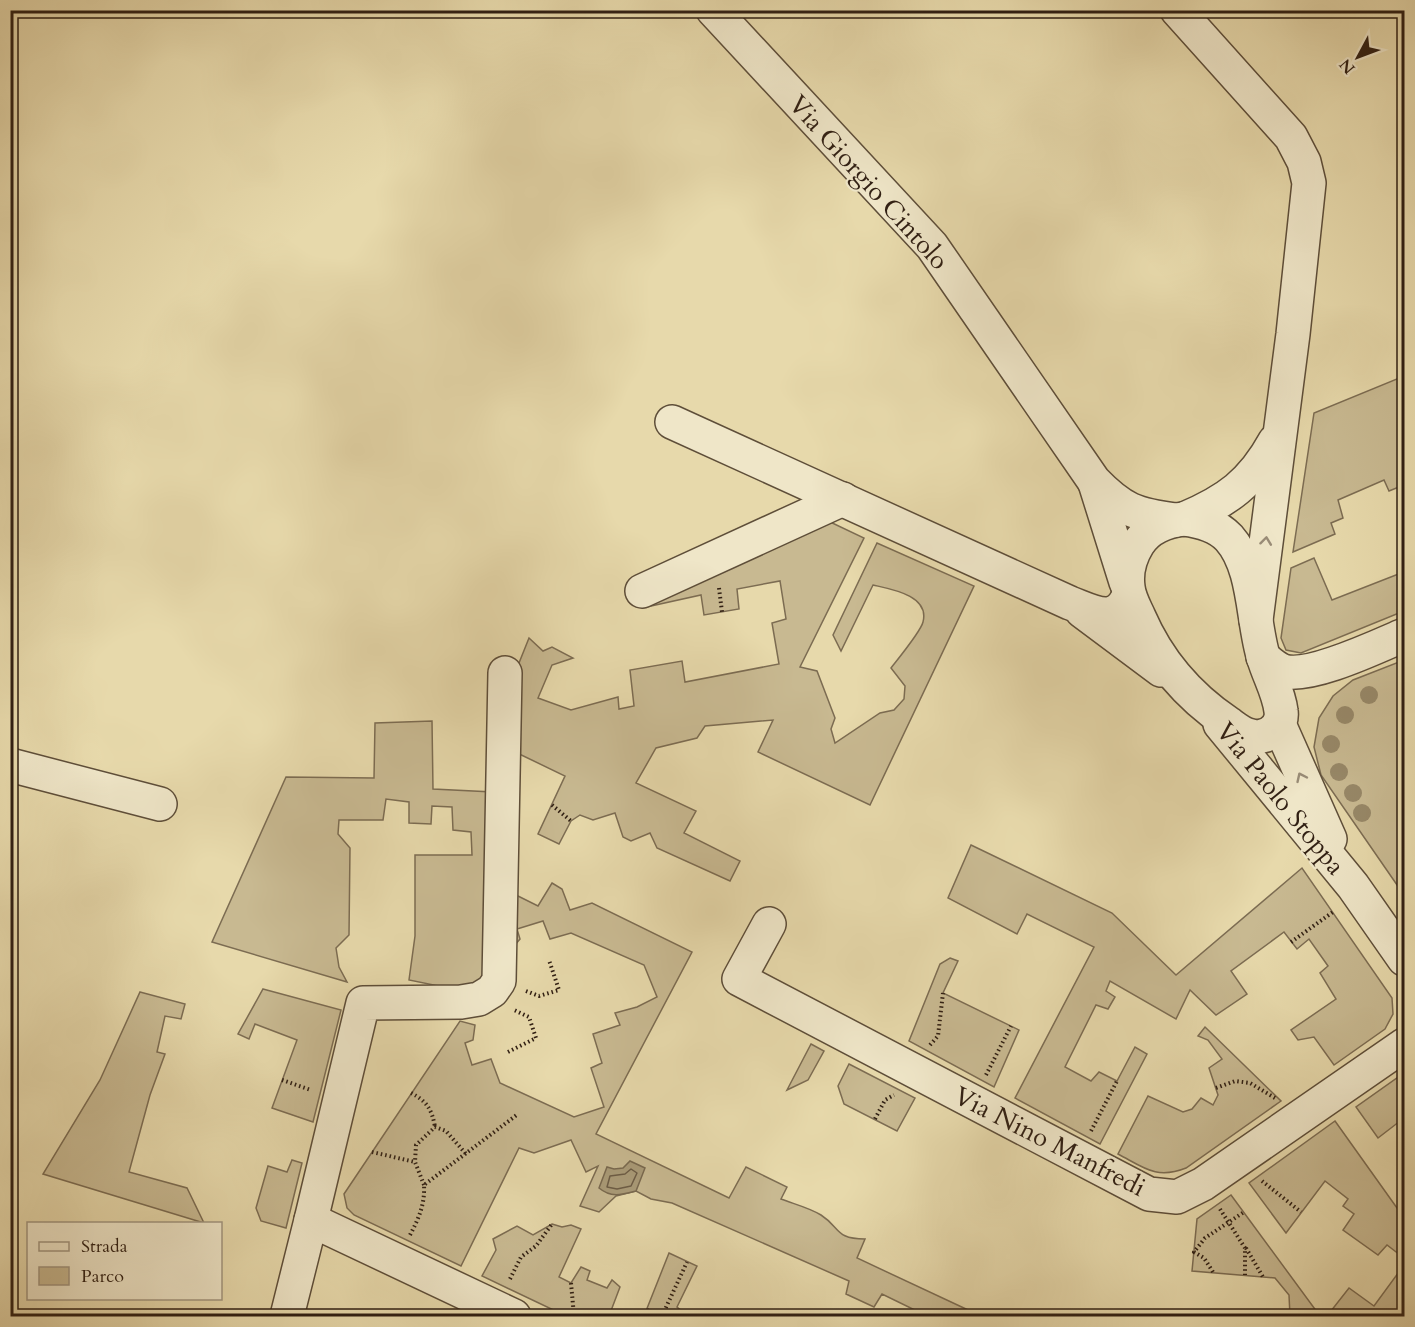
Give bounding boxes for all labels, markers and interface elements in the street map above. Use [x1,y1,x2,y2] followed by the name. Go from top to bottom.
[1328,27,1388,87] north arrow
[1335,54,1360,79] text: N
[781,87,957,277] street label: Via Giorgio Cintolo
[1259,537,1271,546] one-way arrow
[1208,715,1353,882] street label: Via Paolo Stoppa
[1296,772,1308,783] one-way arrow
[948,1078,1152,1205] street label: Via Nino Manfredi
[27,1222,222,1300] legend
[81,1234,128,1259] text: Strada
[81,1264,124,1289] text: Parco

